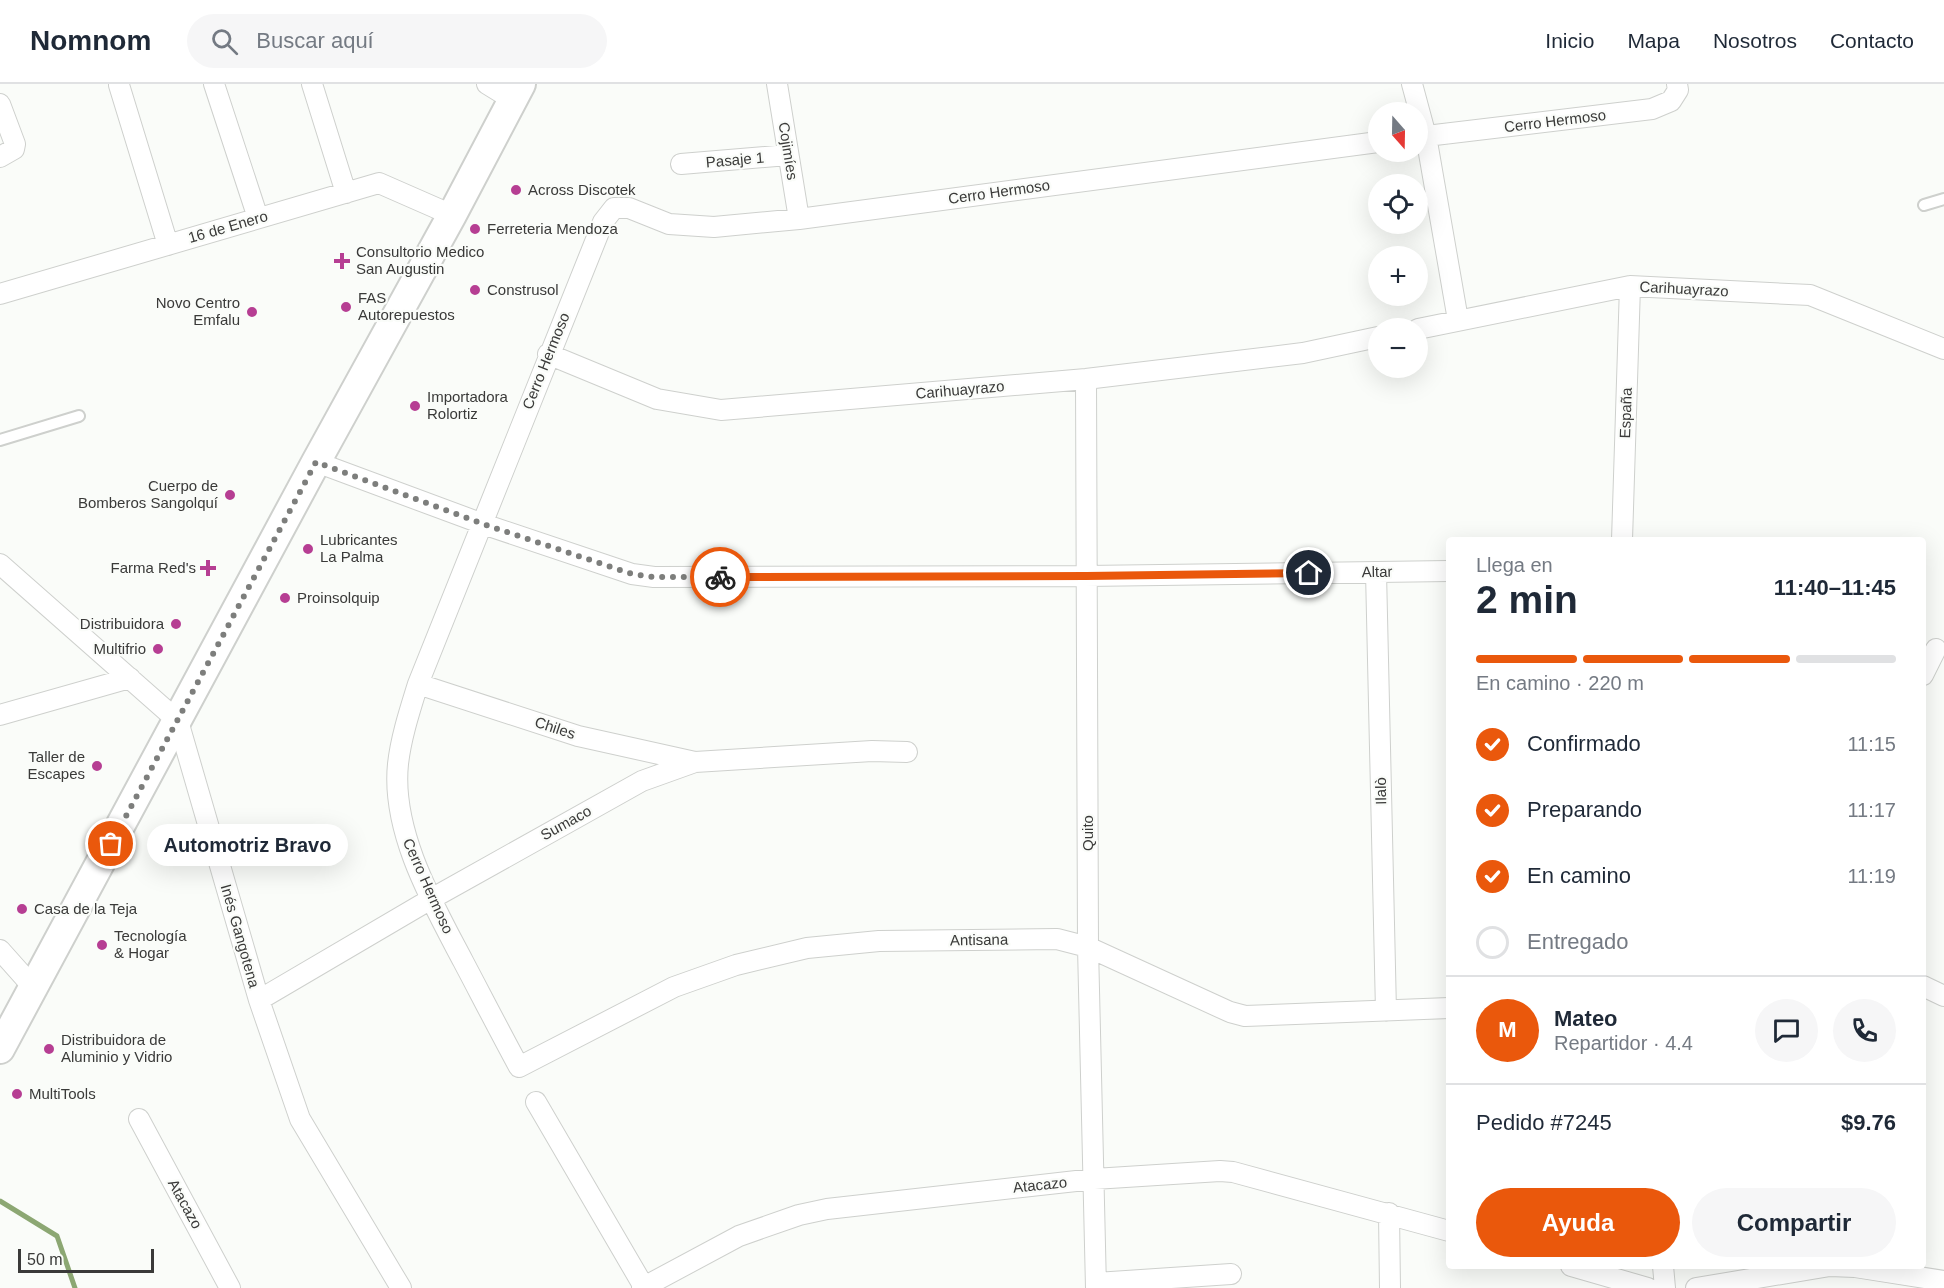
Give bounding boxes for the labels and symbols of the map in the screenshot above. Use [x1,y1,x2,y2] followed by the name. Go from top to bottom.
[1368,102,1428,162] north arrow
[1503,106,1607,135] street label: Cerro Hermoso
[776,121,801,181] street label: Cojimíes
[705,148,765,171] street label: Pasaje 1
[947,176,1051,207] street label: Cerro Hermoso
[528,181,636,198] place label: Across Discotek
[509,183,523,197] marker: Across Discotek
[186,207,269,246] street label: 16 de Enero
[487,220,619,237] place label: Ferreteria Mendoza
[468,222,482,236] marker: Ferreteria Mendoza
[356,243,484,277] place label: Consultorio Medico San Augustin
[333,252,351,270] marker: Consultorio Medico San Augustin
[1639,278,1729,299] street label: Carihuayrazo
[487,281,559,298] place label: Construsol
[468,283,482,297] marker: Construsol
[358,289,455,323] place label: FAS Autorepuestos
[156,294,240,328] place label: Novo Centro Emfalu
[339,300,353,314] marker: FAS Autorepuestos
[245,305,259,319] marker: Novo Centro Emfalu
[518,310,573,412] street label: Cerro Hermoso
[915,377,1005,402] street label: Carihuayrazo
[1616,387,1635,439] street label: España
[427,388,509,422] place label: Importadora Rolortiz
[408,399,422,413] marker: Importadora Rolortiz
[78,477,219,511] place label: Cuerpo de Bomberos Sangolquí
[223,488,237,502] marker: Cuerpo de Bomberos Sangolquí
[320,531,398,565] place label: Lubricantes La Palma
[301,542,315,556] marker: Lubricantes La Palma
[690,547,750,607] courier
[1283,547,1334,598] pin
[111,559,196,576] place label: Farma Red's
[201,561,215,575] marker: Farma Red's
[1361,563,1393,580] street label: Altar
[297,589,380,606] place label: Proinsolquip
[278,591,292,605] marker: Proinsolquip
[80,615,165,632] place label: Distribuidora
[169,617,183,631] marker: Distribuidora
[93,640,146,657] place label: Multifrio
[151,642,165,656] marker: Multifrio
[533,713,578,742] street label: Chiles
[27,748,85,782] place label: Taller de Escapes
[90,759,104,773] marker: Taller de Escapes
[1372,777,1389,805] street label: Ilalò
[538,802,594,843] street label: Sumaco
[1079,815,1096,851] street label: Quito
[85,818,136,869] pin
[147,823,348,865] callout: Automotriz Bravo
[400,836,457,936] street label: Cerro Hermoso
[218,882,264,990] street label: Inés Gangotena
[34,900,138,917] place label: Casa de la Teja
[15,902,29,916] marker: Casa de la Teja
[114,927,187,961] place label: Tecnología & Hogar
[950,930,1009,949] street label: Antisana
[95,938,109,952] marker: Tecnología & Hogar
[61,1031,172,1065] place label: Distribuidora de Aluminio y Vidrio
[42,1042,56,1056] marker: Distribuidora de Aluminio y Vidrio
[29,1085,96,1102] place label: MultiTools
[10,1087,24,1101] marker: MultiTools
[1012,1173,1068,1196] street label: Atacazo
[165,1176,206,1232] street label: Atacazo
[18,1246,154,1274] scale bar

